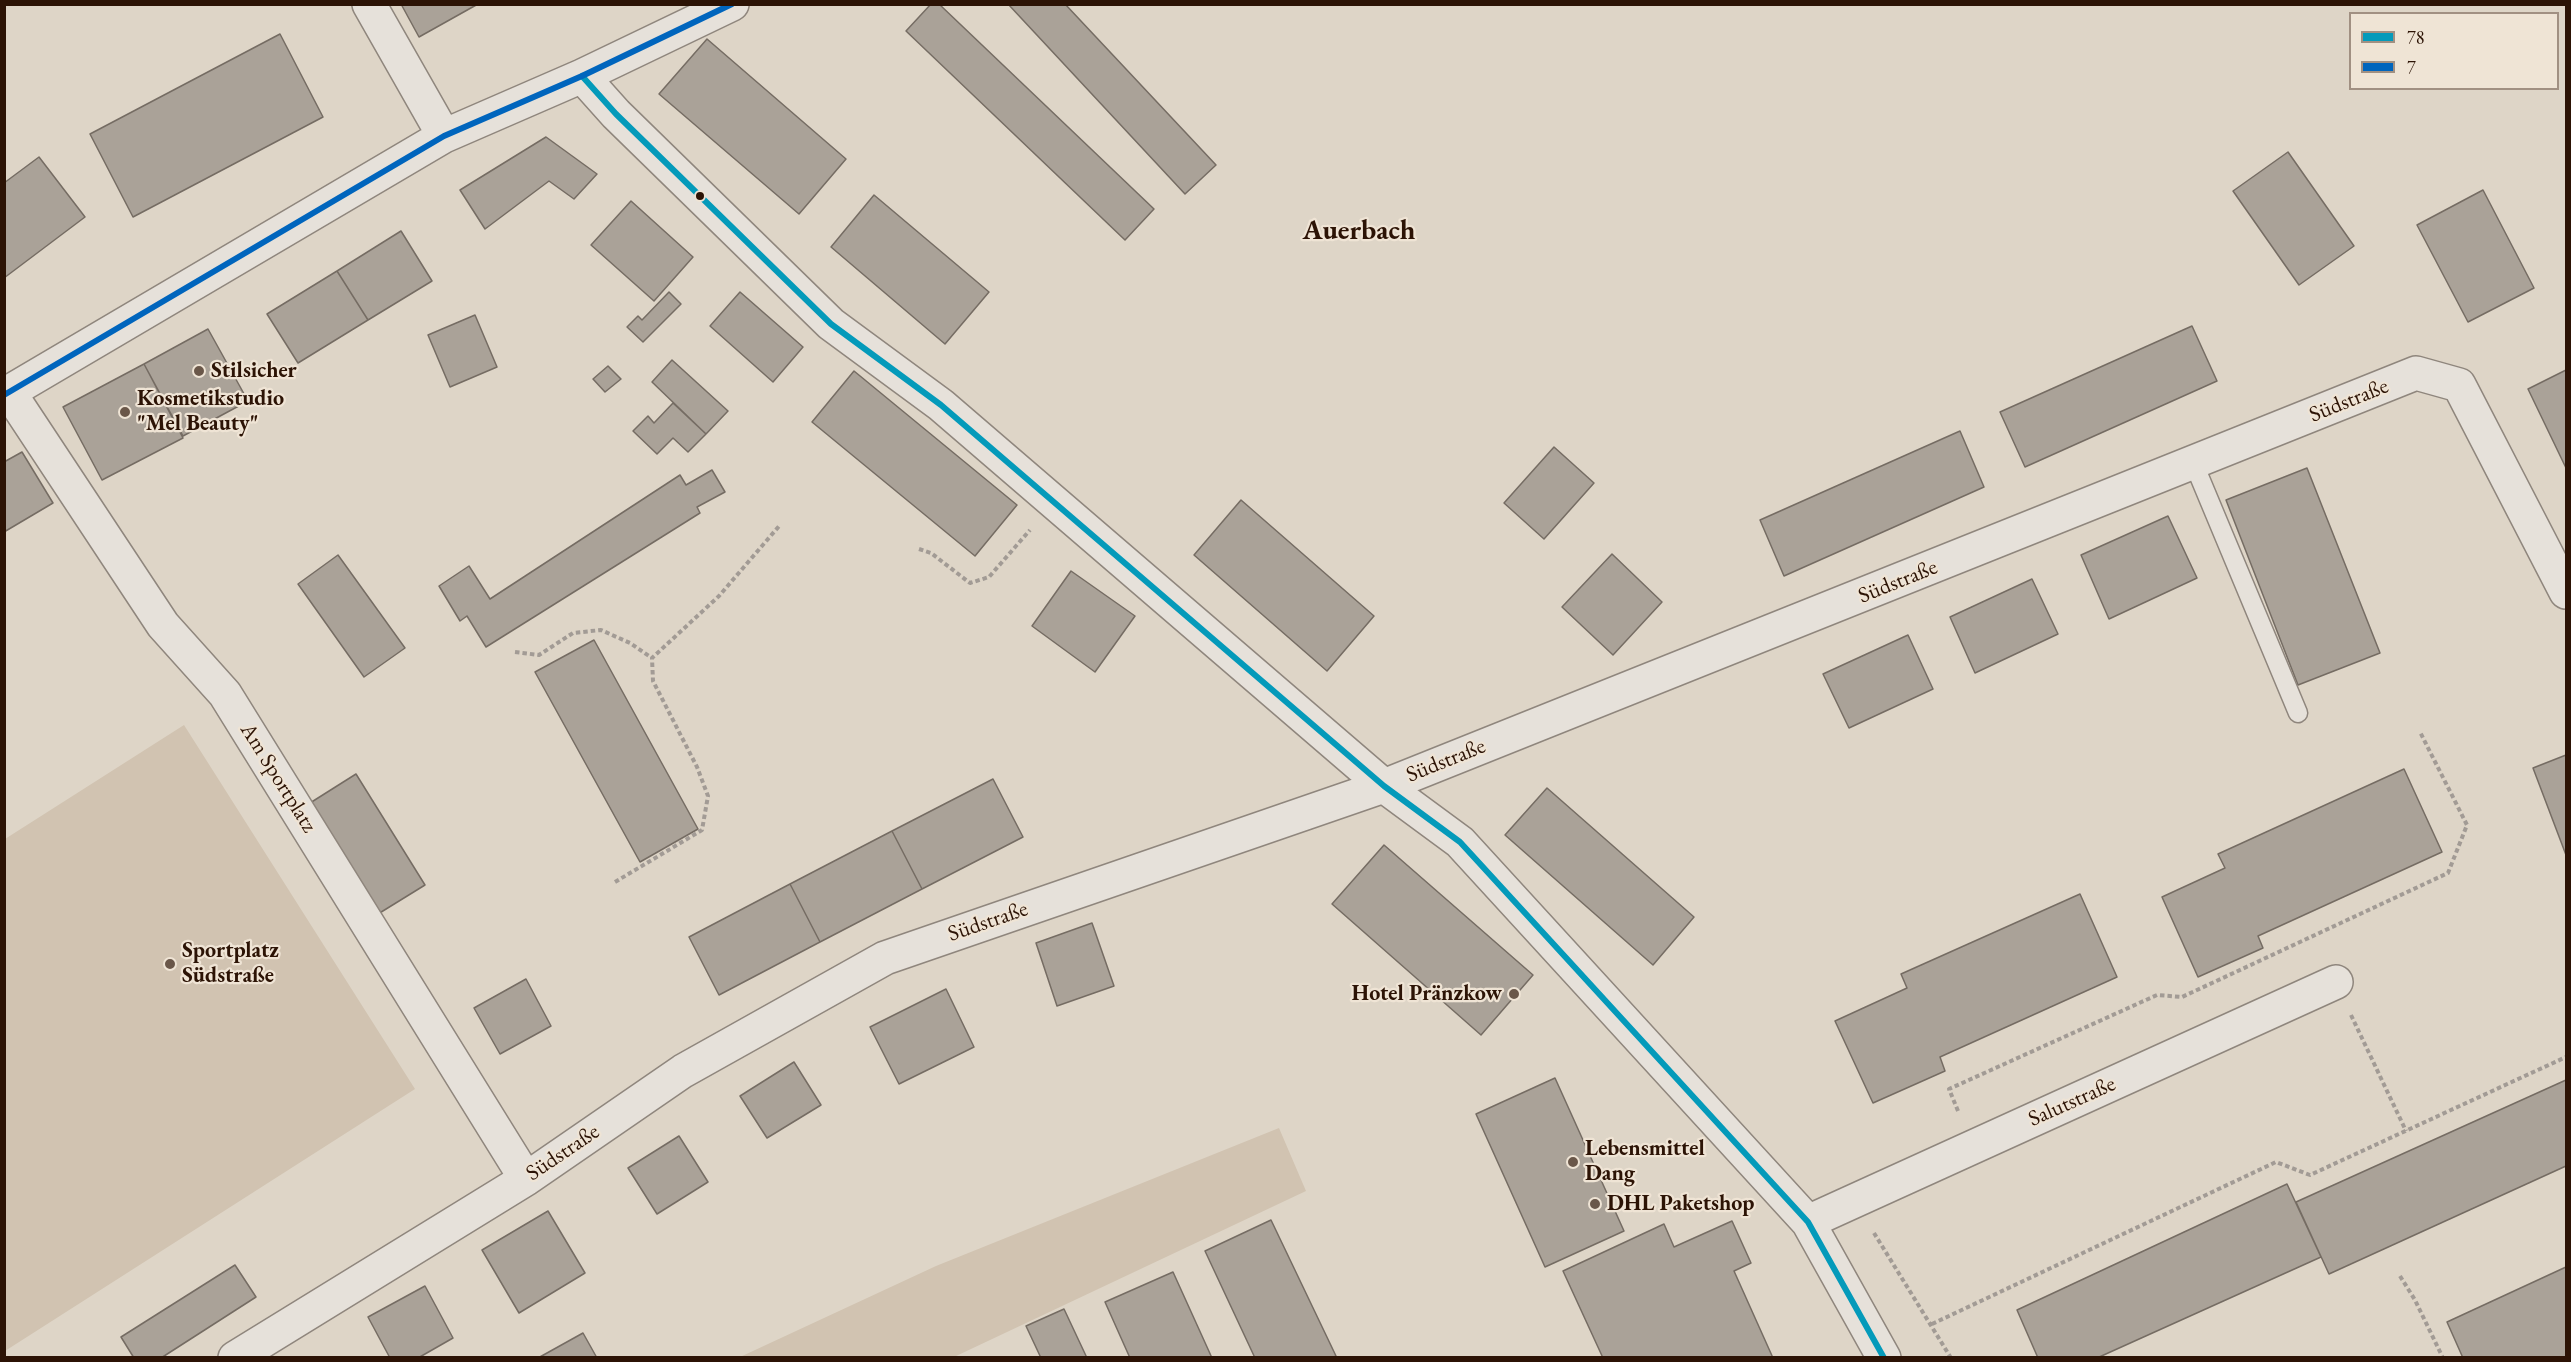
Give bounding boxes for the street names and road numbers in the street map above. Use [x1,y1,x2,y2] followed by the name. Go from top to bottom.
[2306,373,2392,429] street label: Südstraße
[1855,554,1941,610] street label: Südstraße
[234,718,322,838] street label: Am Sportplatz
[1403,733,1489,789] street label: Südstraße
[945,896,1031,948] street label: Südstraße
[2024,1071,2120,1133] street label: Salutstraße
[521,1119,605,1187] street label: Südstraße

